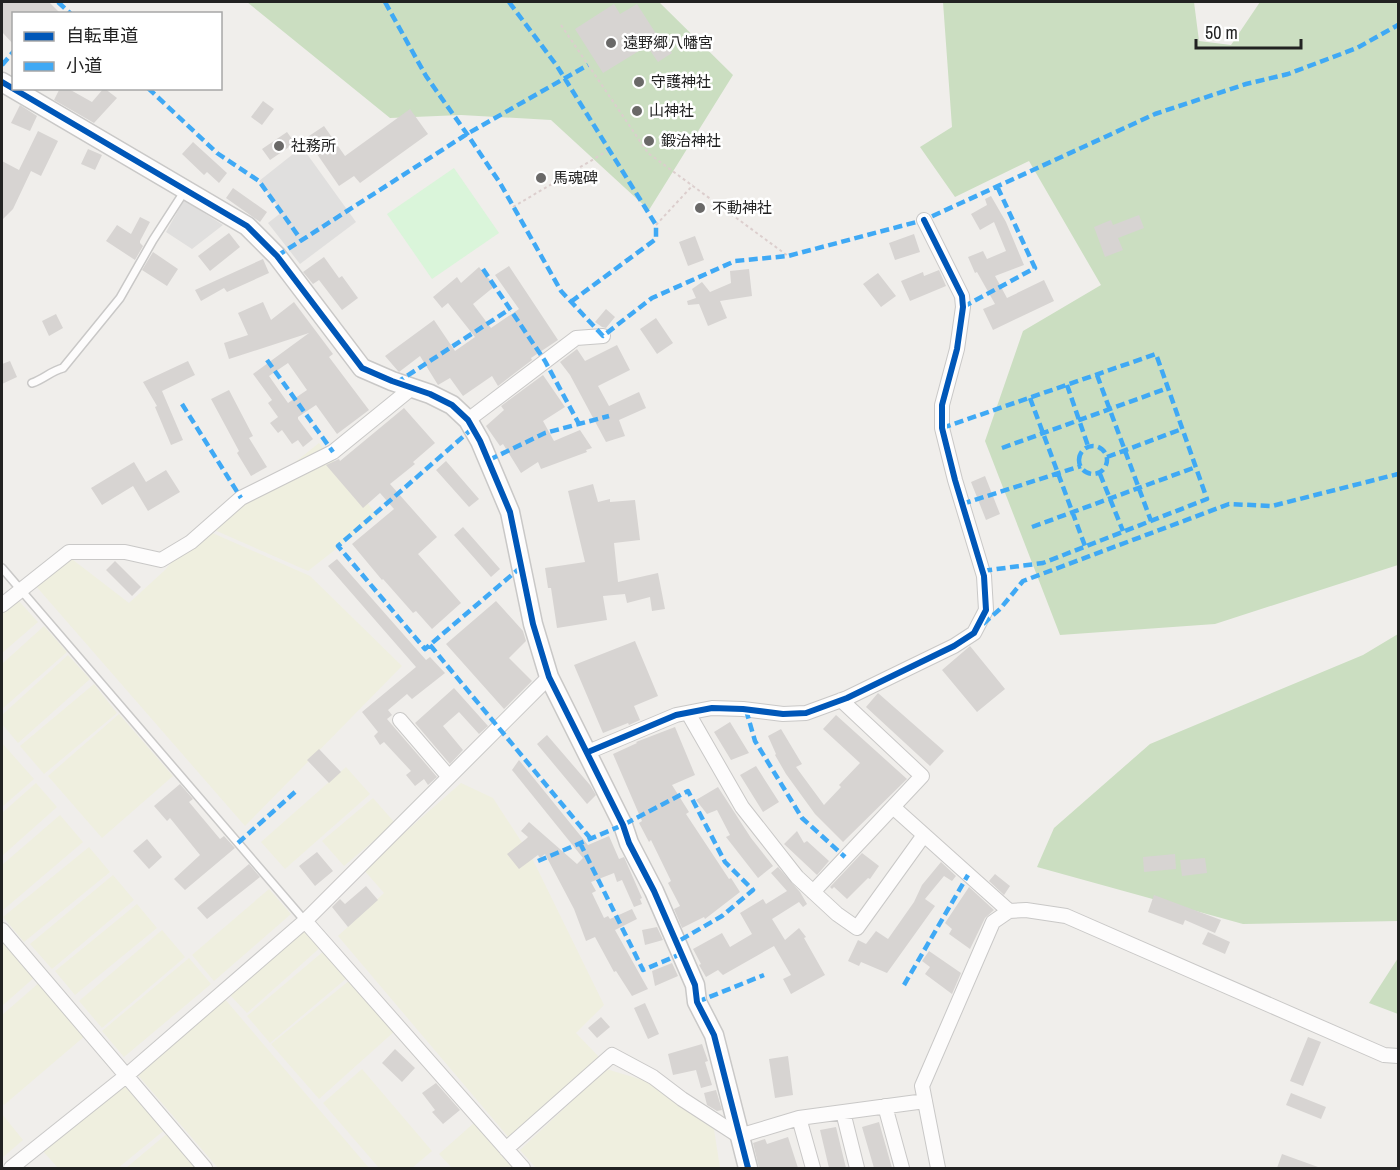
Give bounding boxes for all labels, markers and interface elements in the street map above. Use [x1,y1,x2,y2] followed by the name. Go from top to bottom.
[12,12,222,90] legend
[1196,12,1301,50] scale bar
[1205,20,1238,45] text: 50 m
[66,23,138,48] text: 自転車道
[623,32,713,53] place label: 遠野郷八幡宮
[604,36,618,50] marker: 遠野郷八幡宮
[66,53,102,78] text: 小道
[651,71,711,92] place label: 守護神社
[632,75,646,89] marker: 守護神社
[649,100,694,121] place label: 山神社
[630,104,644,118] marker: 山神社
[661,130,721,151] place label: 鍛治神社
[642,134,656,148] marker: 鍛治神社
[291,135,336,156] place label: 社務所
[272,139,286,153] marker: 社務所
[553,167,598,188] place label: 馬魂碑
[534,171,548,185] marker: 馬魂碑
[712,197,772,218] place label: 不動神社
[693,201,707,215] marker: 不動神社

